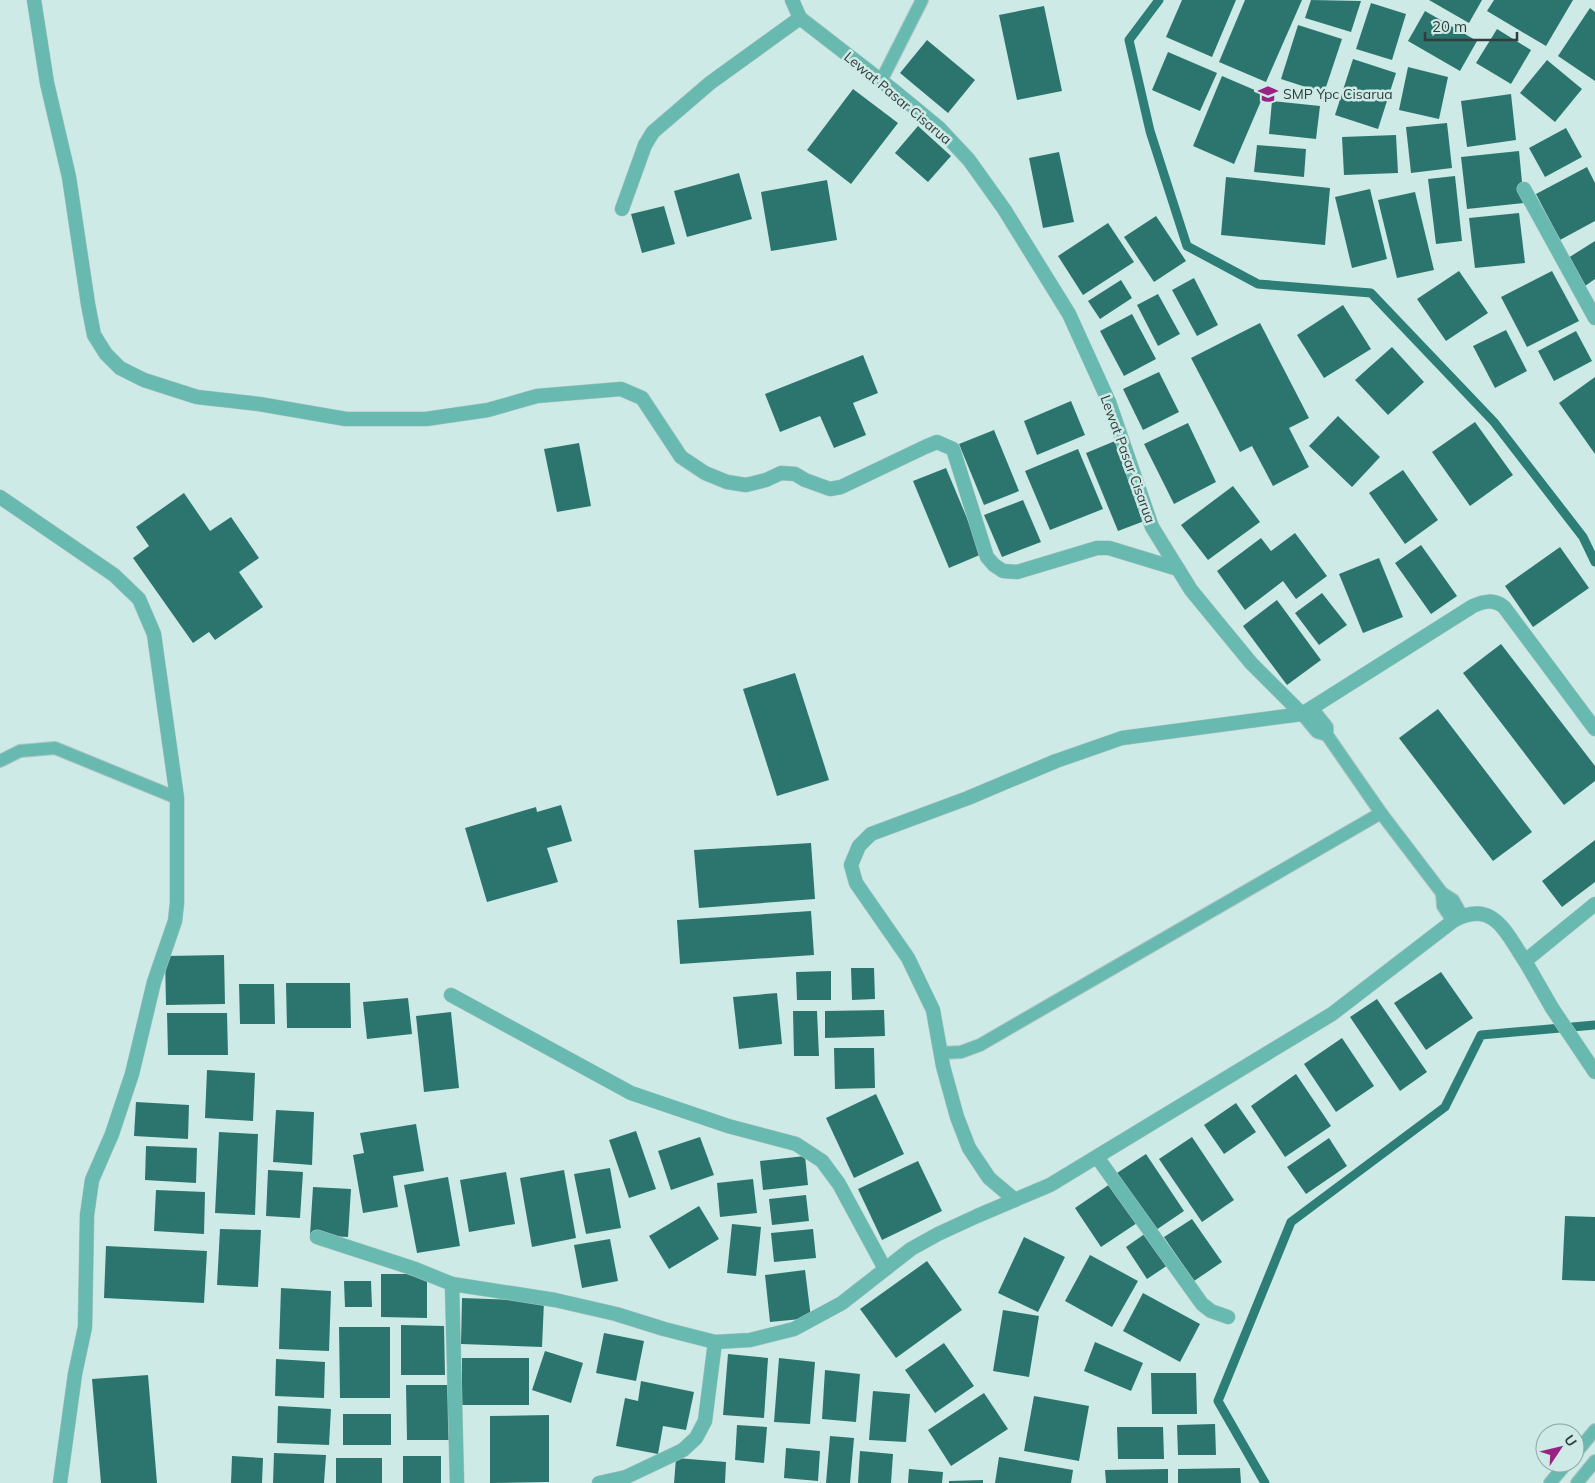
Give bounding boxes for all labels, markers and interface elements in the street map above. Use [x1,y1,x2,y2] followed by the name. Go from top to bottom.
[1425,10,1518,42] scale bar
[1432,17,1467,36] text: 20 m
[840,48,956,148] street label: Lewat Pasar Cisarua
[1257,83,1279,105] school or university icon: SMP Ypc Cisarua
[1283,85,1393,103] place label: SMP Ypc Cisarua
[1096,392,1160,526] street label: Lewat Pasar Cisarua
[1535,1423,1585,1473] north arrow
[1560,1431,1581,1450] text: U

